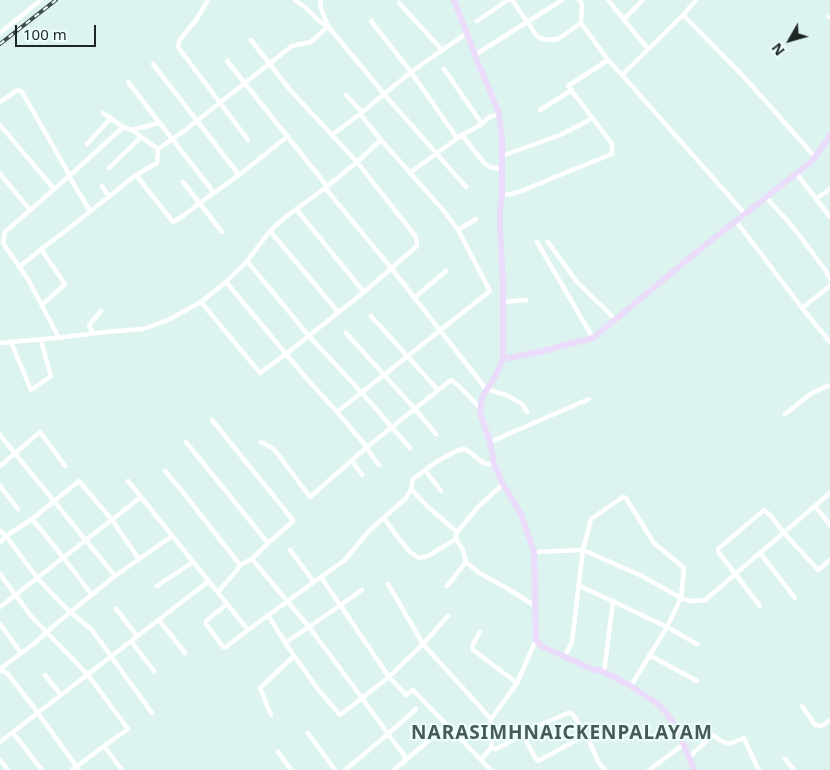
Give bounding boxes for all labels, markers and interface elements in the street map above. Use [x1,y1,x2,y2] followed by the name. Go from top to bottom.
[18,15,99,47] scale bar
[765,15,815,65] north arrow
[23,24,67,44] text: 100 m
[767,39,789,60] text: N
[408,723,716,745] district label: NARASIMHNAICKENPALAYAM

